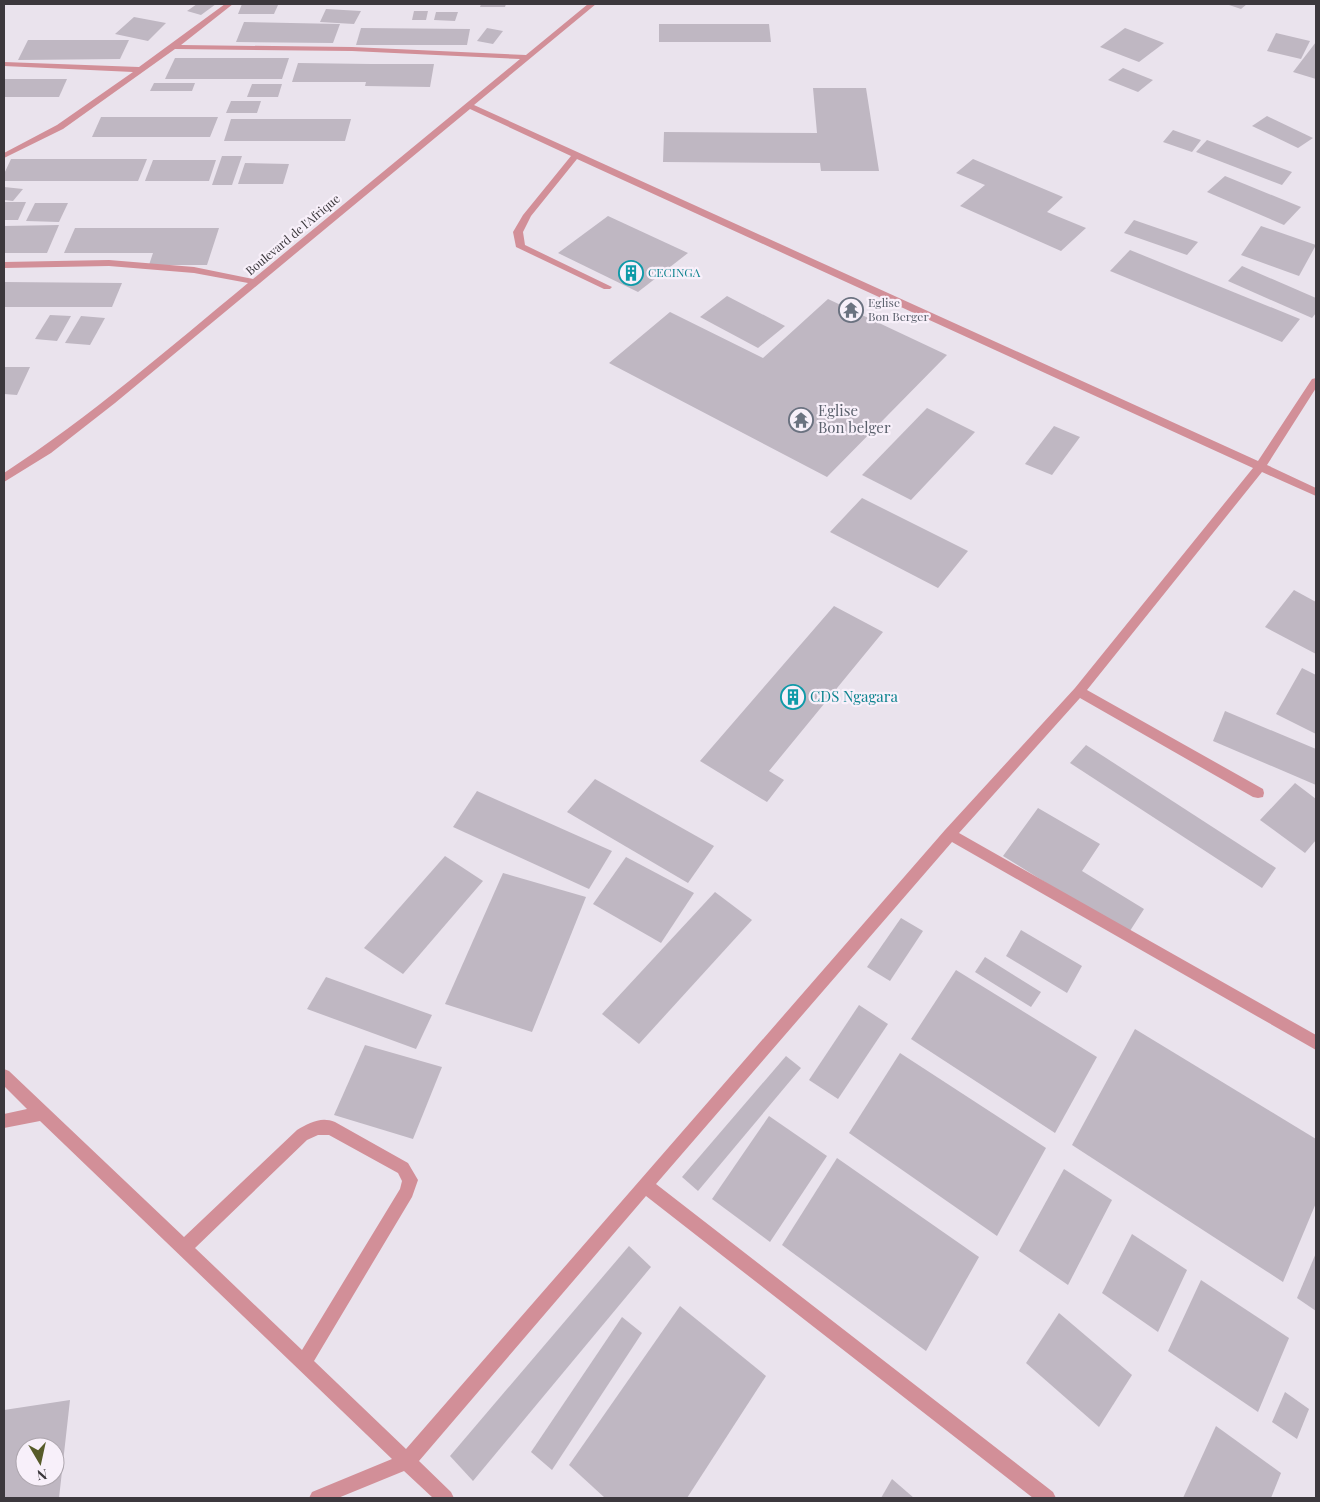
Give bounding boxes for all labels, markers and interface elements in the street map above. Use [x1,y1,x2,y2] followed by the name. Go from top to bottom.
[242,190,343,278] street label: Boulevard de l'Afrique
[618,260,644,286] building icon: CECINGA
[648,264,701,280] place label: CECINGA
[868,294,929,324] place label: Eglise Bon Berger
[838,297,864,323] temple icon: Eglise Bon Berger
[818,400,891,437] place label: Eglise Bon belger
[788,407,814,433] temple icon: Eglise Bon belger
[780,684,806,710] building icon: CDS Ngagara
[810,686,898,706] place label: CDS Ngagara
[15,1437,65,1487] north arrow
[36,1465,49,1486] text: N

